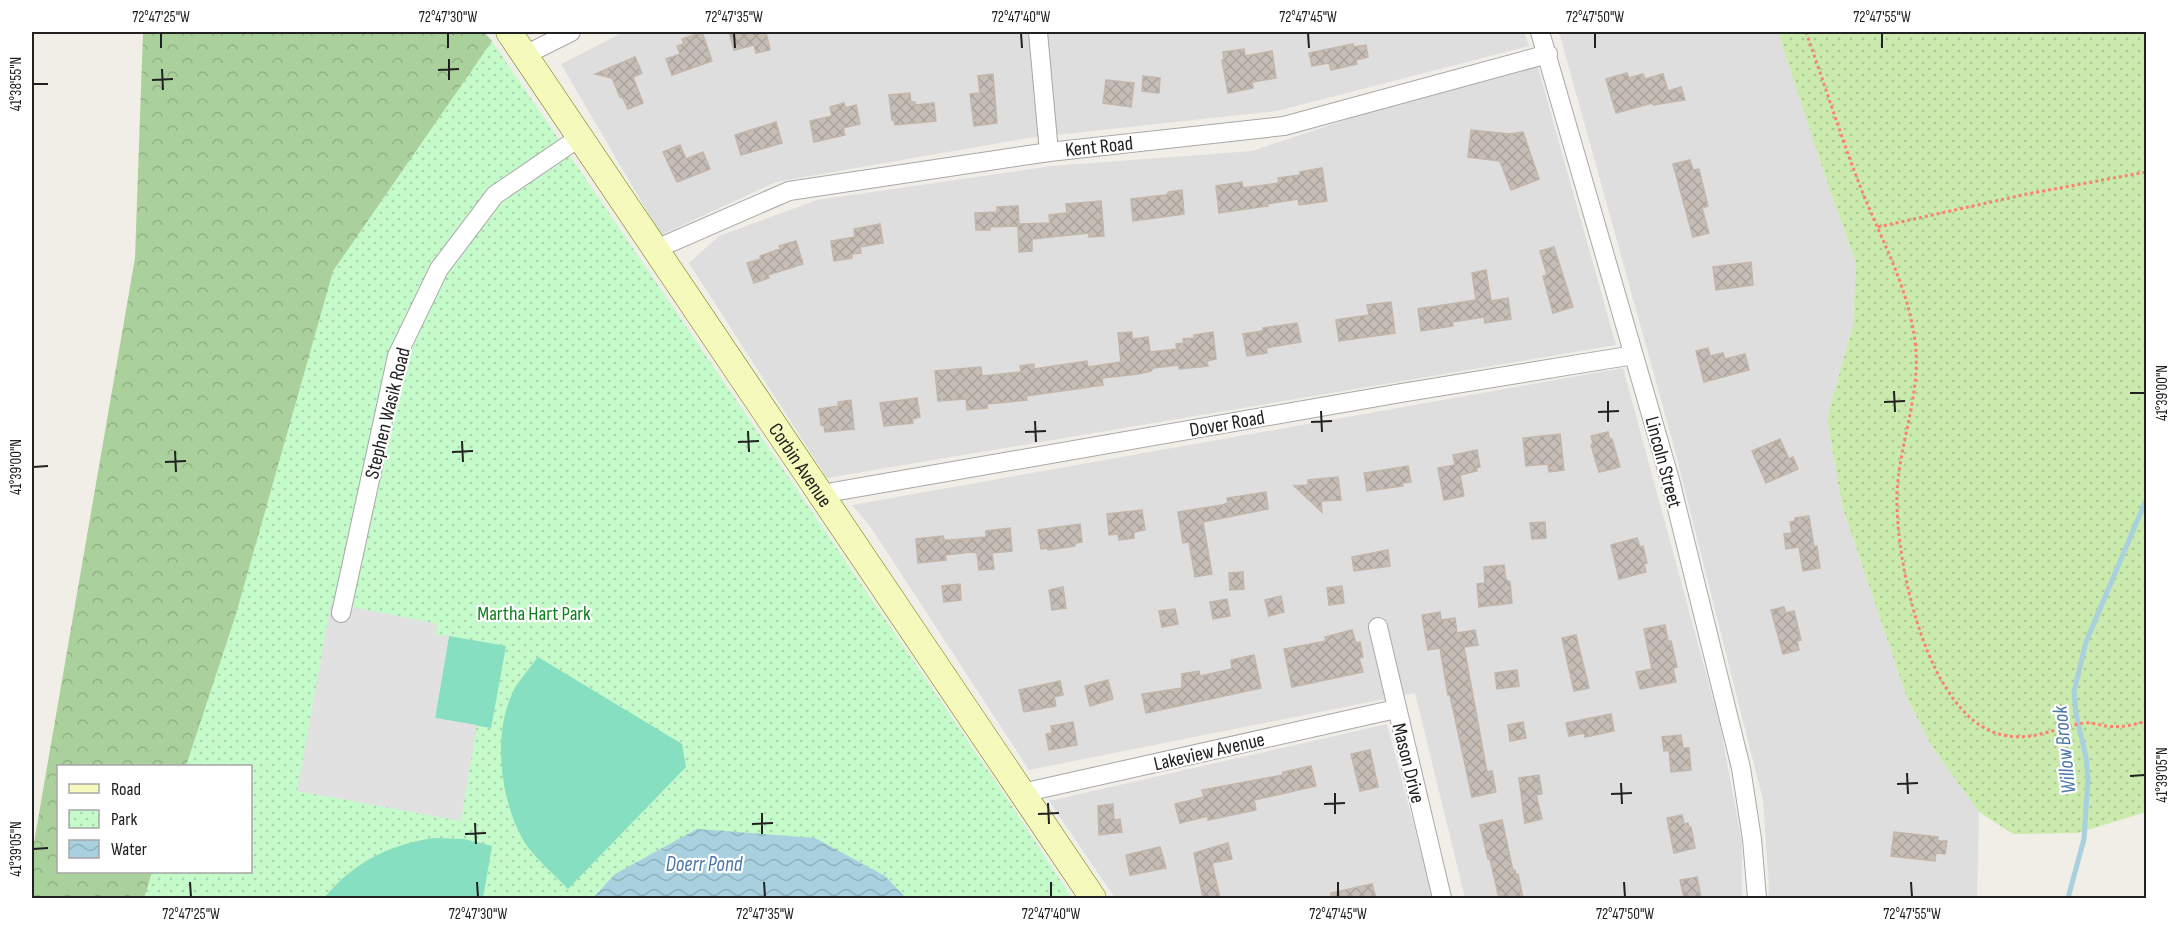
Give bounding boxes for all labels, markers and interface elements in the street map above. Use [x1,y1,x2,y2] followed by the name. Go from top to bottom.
[132,8,190,27] text: 72°47'25"W
[419,8,477,27] text: 72°47'30"W
[705,8,763,27] text: 72°47'35"W
[992,8,1050,27] text: 72°47'40"W
[1279,8,1337,27] text: 72°47'45"W
[1566,8,1624,27] text: 72°47'50"W
[1853,8,1911,27] text: 72°47'55"W
[7,57,26,111] text: 41°38'55"N
[1064,132,1134,162] street label: Kent Road
[360,345,416,481] street label: Stephen Wasik Road
[2153,365,2172,421] text: 41°39'00"N
[1188,406,1267,442] street label: Dover Road
[1639,414,1687,511] street label: Lincoln Street
[763,419,837,512] street label: Corbin Avenue
[7,439,26,495] text: 41°39'00"N
[477,602,591,626] park label: Martha Hart Park
[2047,704,2082,795] water label: Willow Brook
[1386,721,1430,806] street label: Mason Drive
[1151,728,1267,776] street label: Lakeview Avenue
[2153,747,2172,803] text: 41°39'05"N
[57,765,252,873] legend
[111,779,141,800] text: Road
[111,809,137,830] text: Park
[7,821,26,877] text: 41°39'05"N
[111,839,147,860] text: Water
[666,852,744,877] water label: Doerr Pond
[162,905,220,924] text: 72°47'25"W
[449,905,507,924] text: 72°47'30"W
[736,905,794,924] text: 72°47'35"W
[1022,905,1080,924] text: 72°47'40"W
[1309,905,1367,924] text: 72°47'45"W
[1596,905,1654,924] text: 72°47'50"W
[1883,905,1941,924] text: 72°47'55"W

